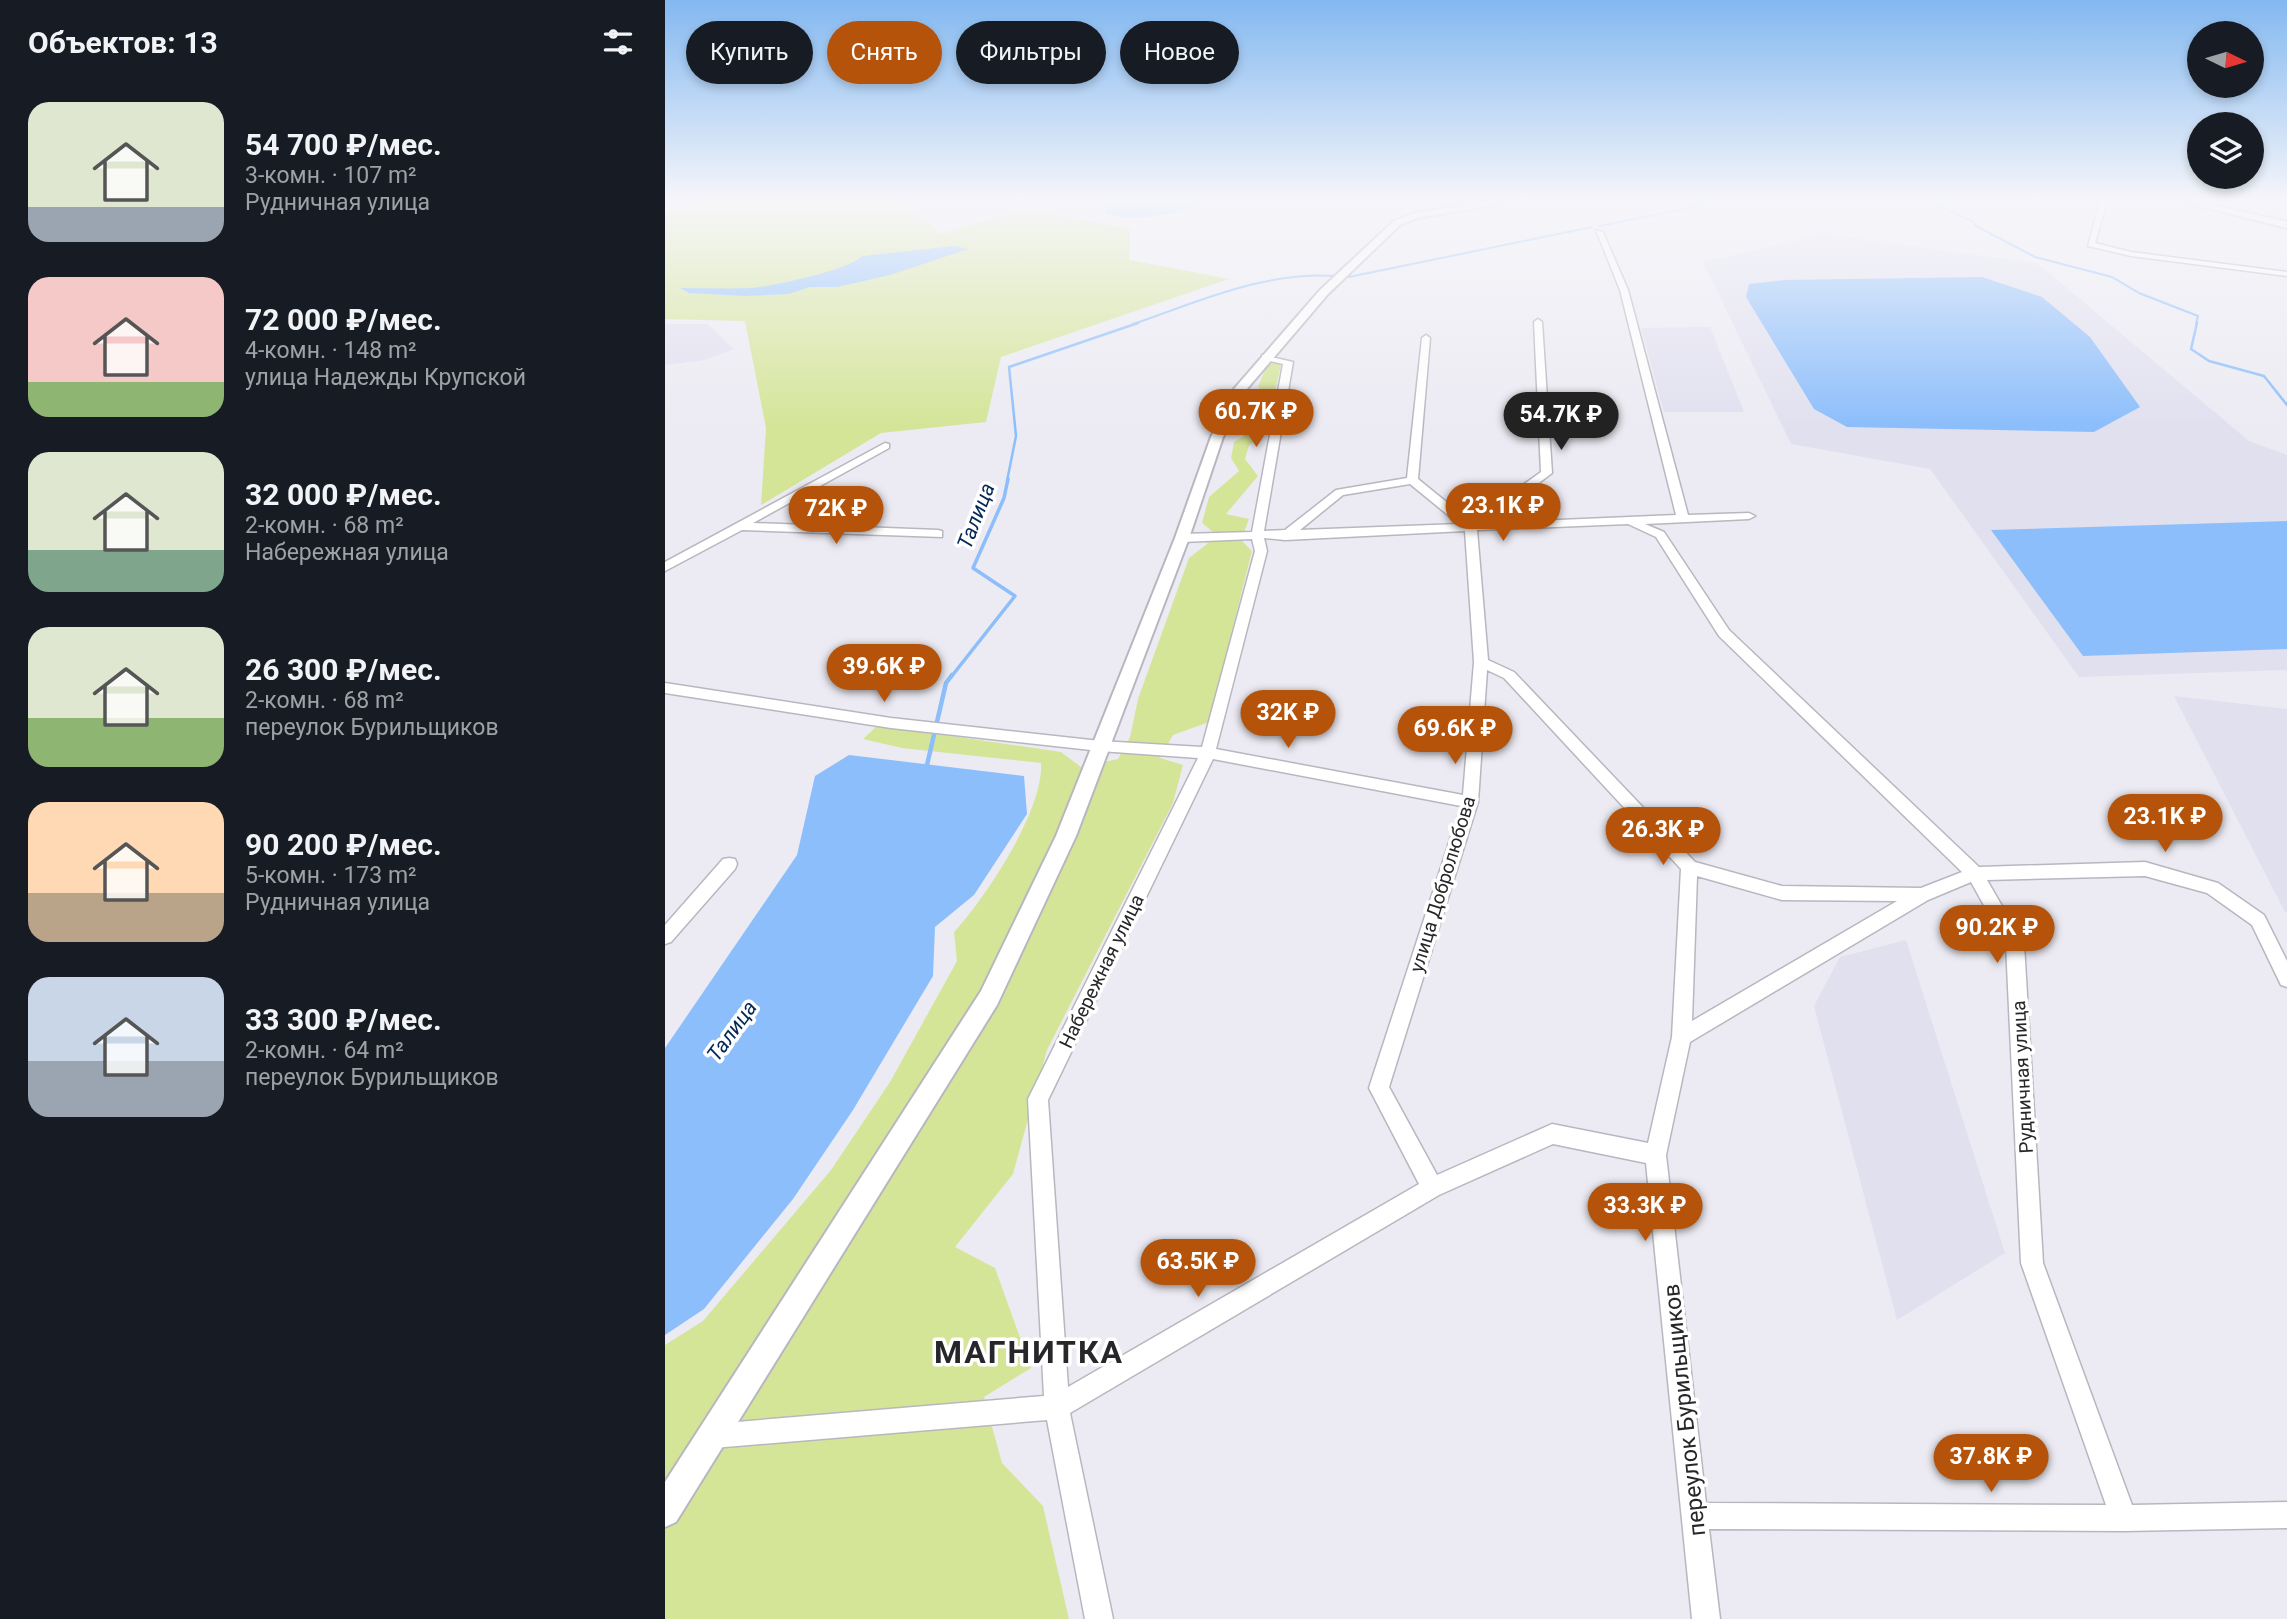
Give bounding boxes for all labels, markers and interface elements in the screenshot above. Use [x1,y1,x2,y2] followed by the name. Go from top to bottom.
[686,21,813,84] chip: Купить
[827,21,942,84] chip: Снять
[956,21,1106,84] chip: Фильтры
[1120,21,1239,84] chip: Новое
[2187,21,2265,98] north arrow
[2187,21,2264,189] map controls
[599,23,637,61] icon: filters
[28,25,218,60] text: Объектов: 13
[2187,112,2264,189] button: layers
[245,127,442,162] text: 54 700 ₽/мес.
[84,130,168,214] icon: home
[245,162,417,189] text: 3-комн. · 107 m²
[245,189,430,216] text: Рудничная улица
[245,302,442,337] text: 72 000 ₽/мес.
[84,305,168,389] icon: home
[245,337,417,364] text: 4-комн. · 148 m²
[245,364,526,391] text: улица Надежды Крупской
[1191,390,1321,449] pin: 60.7K ₽
[1496,392,1626,452] pin: 54.7K ₽
[1215,398,1297,425] text: 60.7K ₽
[1520,401,1602,428] text: 54.7K ₽
[245,477,442,512] text: 32 000 ₽/мес.
[84,480,168,564] icon: home
[952,480,1000,552] water label: Талица
[1438,484,1568,543] pin: 23.1K ₽
[787,486,885,546] pin: 72K ₽
[1462,492,1544,519] text: 23.1K ₽
[805,495,867,522] text: 72K ₽
[245,512,404,539] text: 2-комн. · 68 m²
[245,539,449,566] text: Набережная улица
[819,644,949,704] pin: 39.6K ₽
[245,652,442,687] text: 26 300 ₽/мес.
[843,653,925,680] text: 39.6K ₽
[84,655,168,739] icon: home
[245,687,404,714] text: 2-комн. · 68 m²
[1239,690,1337,750] pin: 32K ₽
[1257,699,1319,726] text: 32K ₽
[1390,706,1520,766] pin: 69.6K ₽
[245,714,499,741] text: переулок Бурильщиков
[1414,715,1496,742] text: 69.6K ₽
[1405,793,1480,975] street label: улица Добролюбова
[2100,794,2230,854] pin: 23.1K ₽
[2124,803,2206,830] text: 23.1K ₽
[1598,808,1728,867] pin: 26.3K ₽
[1622,816,1704,843] text: 26.3K ₽
[245,827,442,862] text: 90 200 ₽/мес.
[84,830,168,914] icon: home
[245,862,417,889] text: 5-комн. · 173 m²
[245,889,430,916] text: Рудничная улица
[1054,891,1149,1052] street label: Набережная улица
[1932,906,2062,965] pin: 90.2K ₽
[1956,914,2038,941] text: 90.2K ₽
[702,996,762,1066] water label: Талица
[2007,1000,2038,1154] street label: Рудничная улица
[245,1002,442,1037] text: 33 300 ₽/мес.
[84,1005,168,1089] icon: home
[245,1037,404,1064] text: 2-комн. · 64 m²
[245,1064,499,1091] text: переулок Бурильщиков
[1580,1184,1710,1243] pin: 33.3K ₽
[1604,1192,1686,1219] text: 33.3K ₽
[1133,1240,1263,1299] pin: 63.5K ₽
[1157,1248,1239,1275] text: 63.5K ₽
[1658,1282,1711,1537] street label: переулок Бурильщиков
[934,1333,1124,1371] district label: МАГНИТКА
[1926,1434,2056,1494] pin: 37.8K ₽
[1950,1443,2032,1470] text: 37.8K ₽

